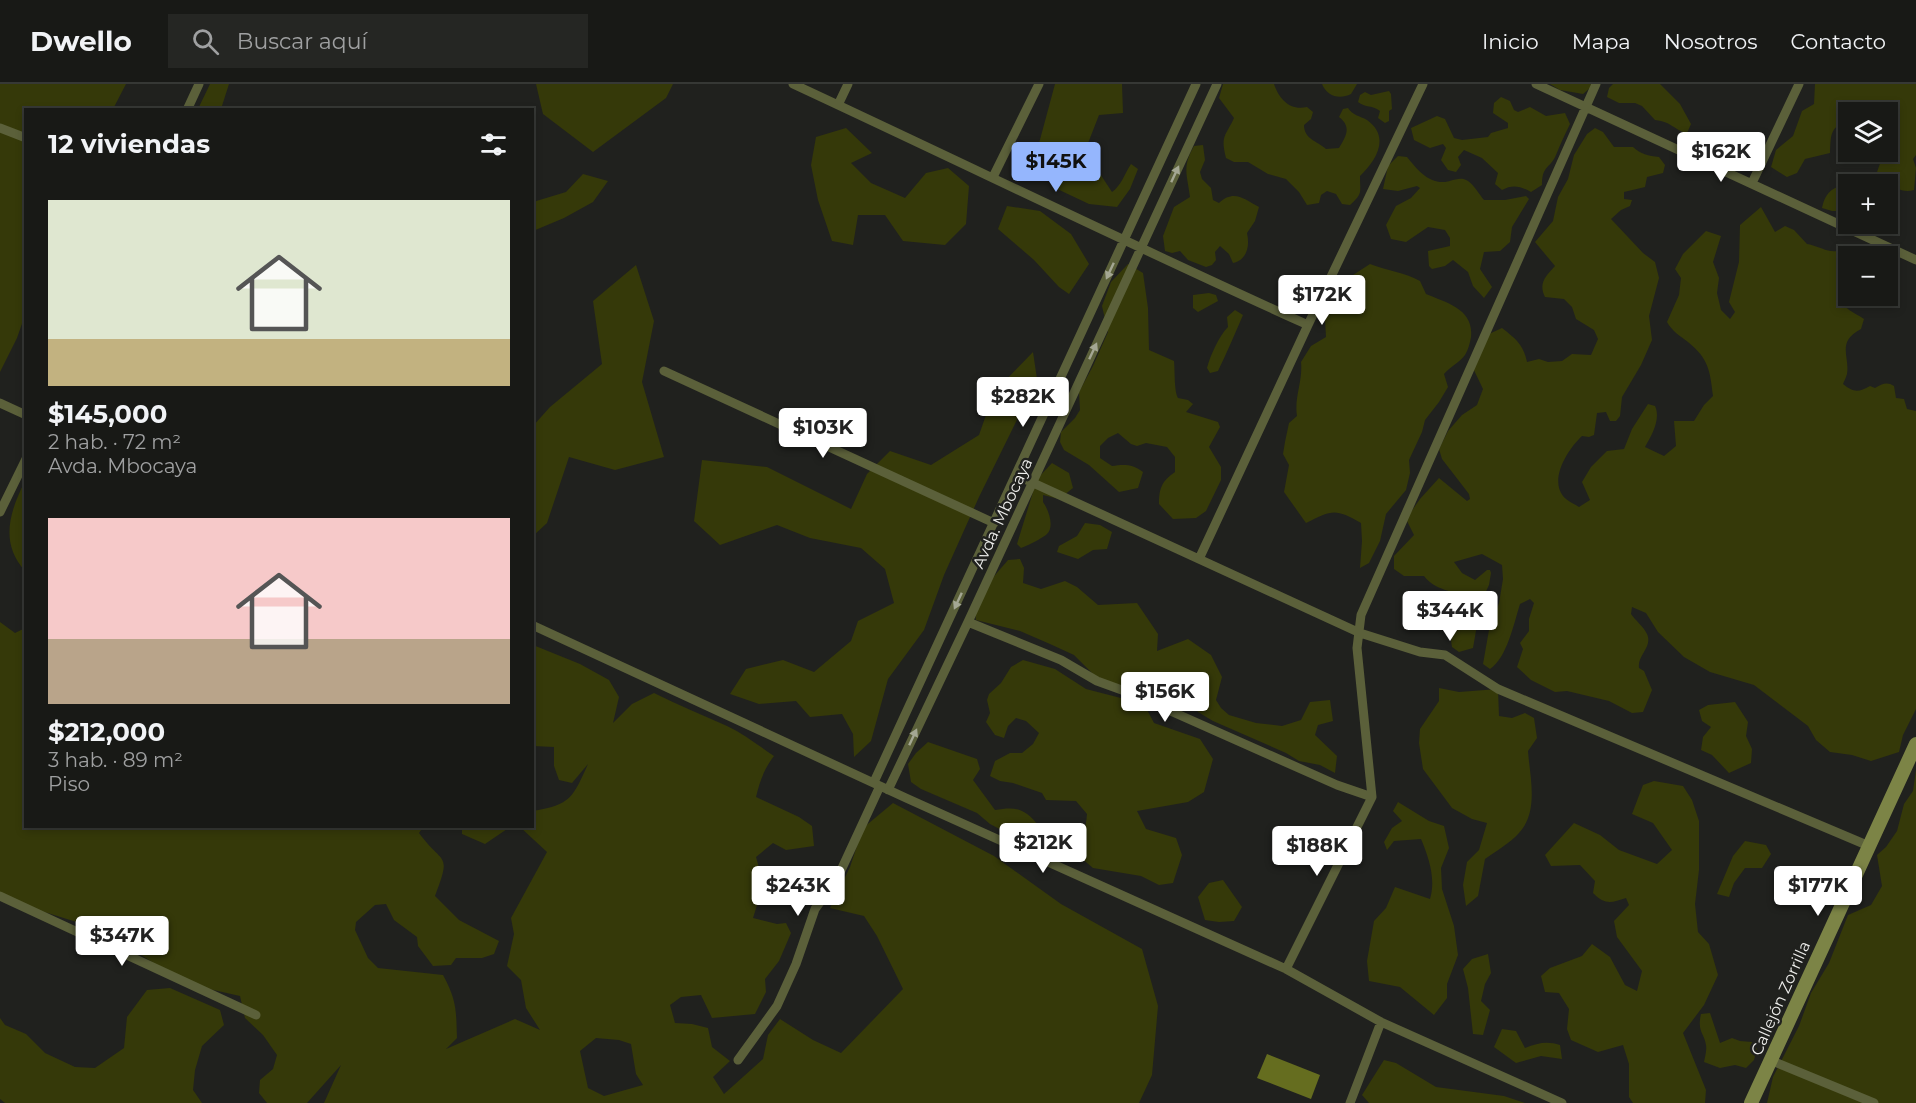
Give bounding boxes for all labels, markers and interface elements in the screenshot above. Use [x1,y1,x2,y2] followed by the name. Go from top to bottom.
[168,14,588,68] search box
[30,24,132,58] text: Dwello
[189,25,222,58] icon: search
[237,28,367,55] text: Buscar aquí
[1482,29,1539,54] text: Inicio
[1572,29,1631,54] text: Mapa
[1664,29,1757,54] text: Nosotros
[1790,29,1886,54] text: Contacto
[1838,102,1898,306] map controls
[1838,102,1898,162] button: layers
[48,128,210,160] text: 12 viviendas
[477,128,510,161] icon: filters
[1679,132,1763,183] pin: $162K
[1691,139,1751,163] text: $162K
[1014,142,1098,193] pin: $145K
[1026,149,1086,173] text: $145K
[1171,165,1180,182] one-way arrow
[1838,174,1898,234] button: +
[225,239,333,347] icon: home
[1838,246,1898,306] button: −
[1106,262,1115,279] one-way arrow
[1280,275,1364,326] pin: $172K
[1292,282,1352,306] text: $172K
[1089,342,1098,359] one-way arrow
[981,377,1065,428] pin: $282K
[991,384,1055,408] text: $282K
[48,398,167,430] text: $145,000
[781,408,865,459] pin: $103K
[793,415,853,439] text: $103K
[48,430,181,454] text: 2 hab. · 72 m²
[48,454,197,478] text: Avda. Mbocaya
[969,455,1036,571] street label: Avda. Mbocaya
[225,557,333,665] icon: home
[1408,591,1492,642] pin: $344K
[953,592,963,610] one-way arrow
[1417,598,1483,622] text: $344K
[1123,672,1207,723] pin: $156K
[1135,679,1195,703] text: $156K
[48,716,165,748] text: $212,000
[909,728,918,745] one-way arrow
[48,748,183,772] text: 3 hab. · 89 m²
[48,772,90,796] text: Piso
[1001,823,1085,874] pin: $212K
[1275,826,1359,877] pin: $188K
[1014,830,1073,854] text: $212K
[1286,833,1348,857] text: $188K
[756,866,840,917] pin: $243K
[1776,866,1860,917] pin: $177K
[766,873,830,897] text: $243K
[1788,873,1848,897] text: $177K
[80,916,164,967] pin: $347K
[90,923,154,947] text: $347K
[1747,938,1814,1058] street label: Callejón Zorrilla

